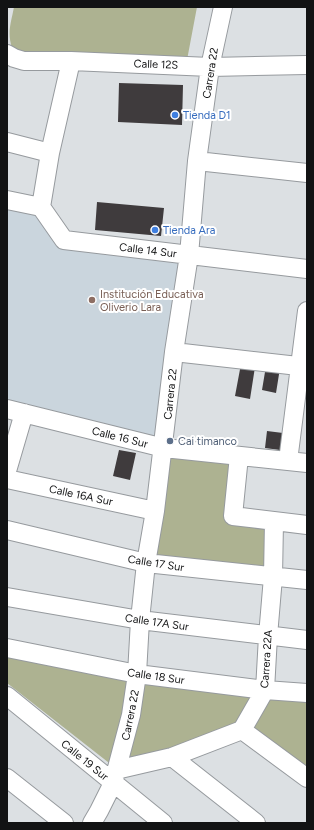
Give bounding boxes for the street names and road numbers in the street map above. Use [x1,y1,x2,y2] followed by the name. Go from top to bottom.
[200,47,221,99] street label: Carrera 22
[133,57,179,72] street label: Calle 12S
[118,241,178,261] street label: Calle 14 Sur
[161,368,180,420] street label: Carrera 22
[91,424,149,451] street label: Calle 16 Sur
[48,482,114,509] street label: Calle 16A Sur
[127,553,185,574] street label: Calle 17 Sur
[124,612,190,633] street label: Calle 17A Sur
[258,629,275,689] street label: Carrera 22A
[126,666,186,687] street label: Calle 18 Sur
[119,689,142,742] street label: Carrera 22
[58,737,111,784] street label: Calle 19 Sur

